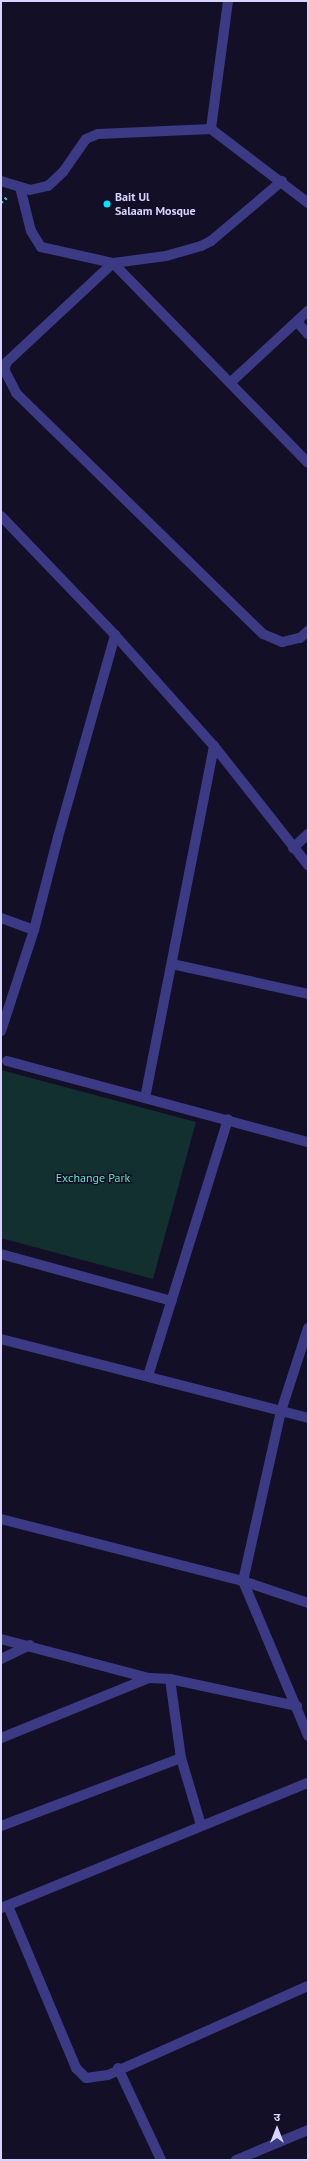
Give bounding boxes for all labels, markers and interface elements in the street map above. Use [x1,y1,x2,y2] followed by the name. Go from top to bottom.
[115,190,196,218] place label: Bait Ul Salaam Mosque
[102,199,112,209] marker: Bait Ul Salaam Mosque
[56,1171,130,1185] park label: Exchange Park
[257,2109,297,2149] north arrow
[274,2110,280,2124] text: उ

